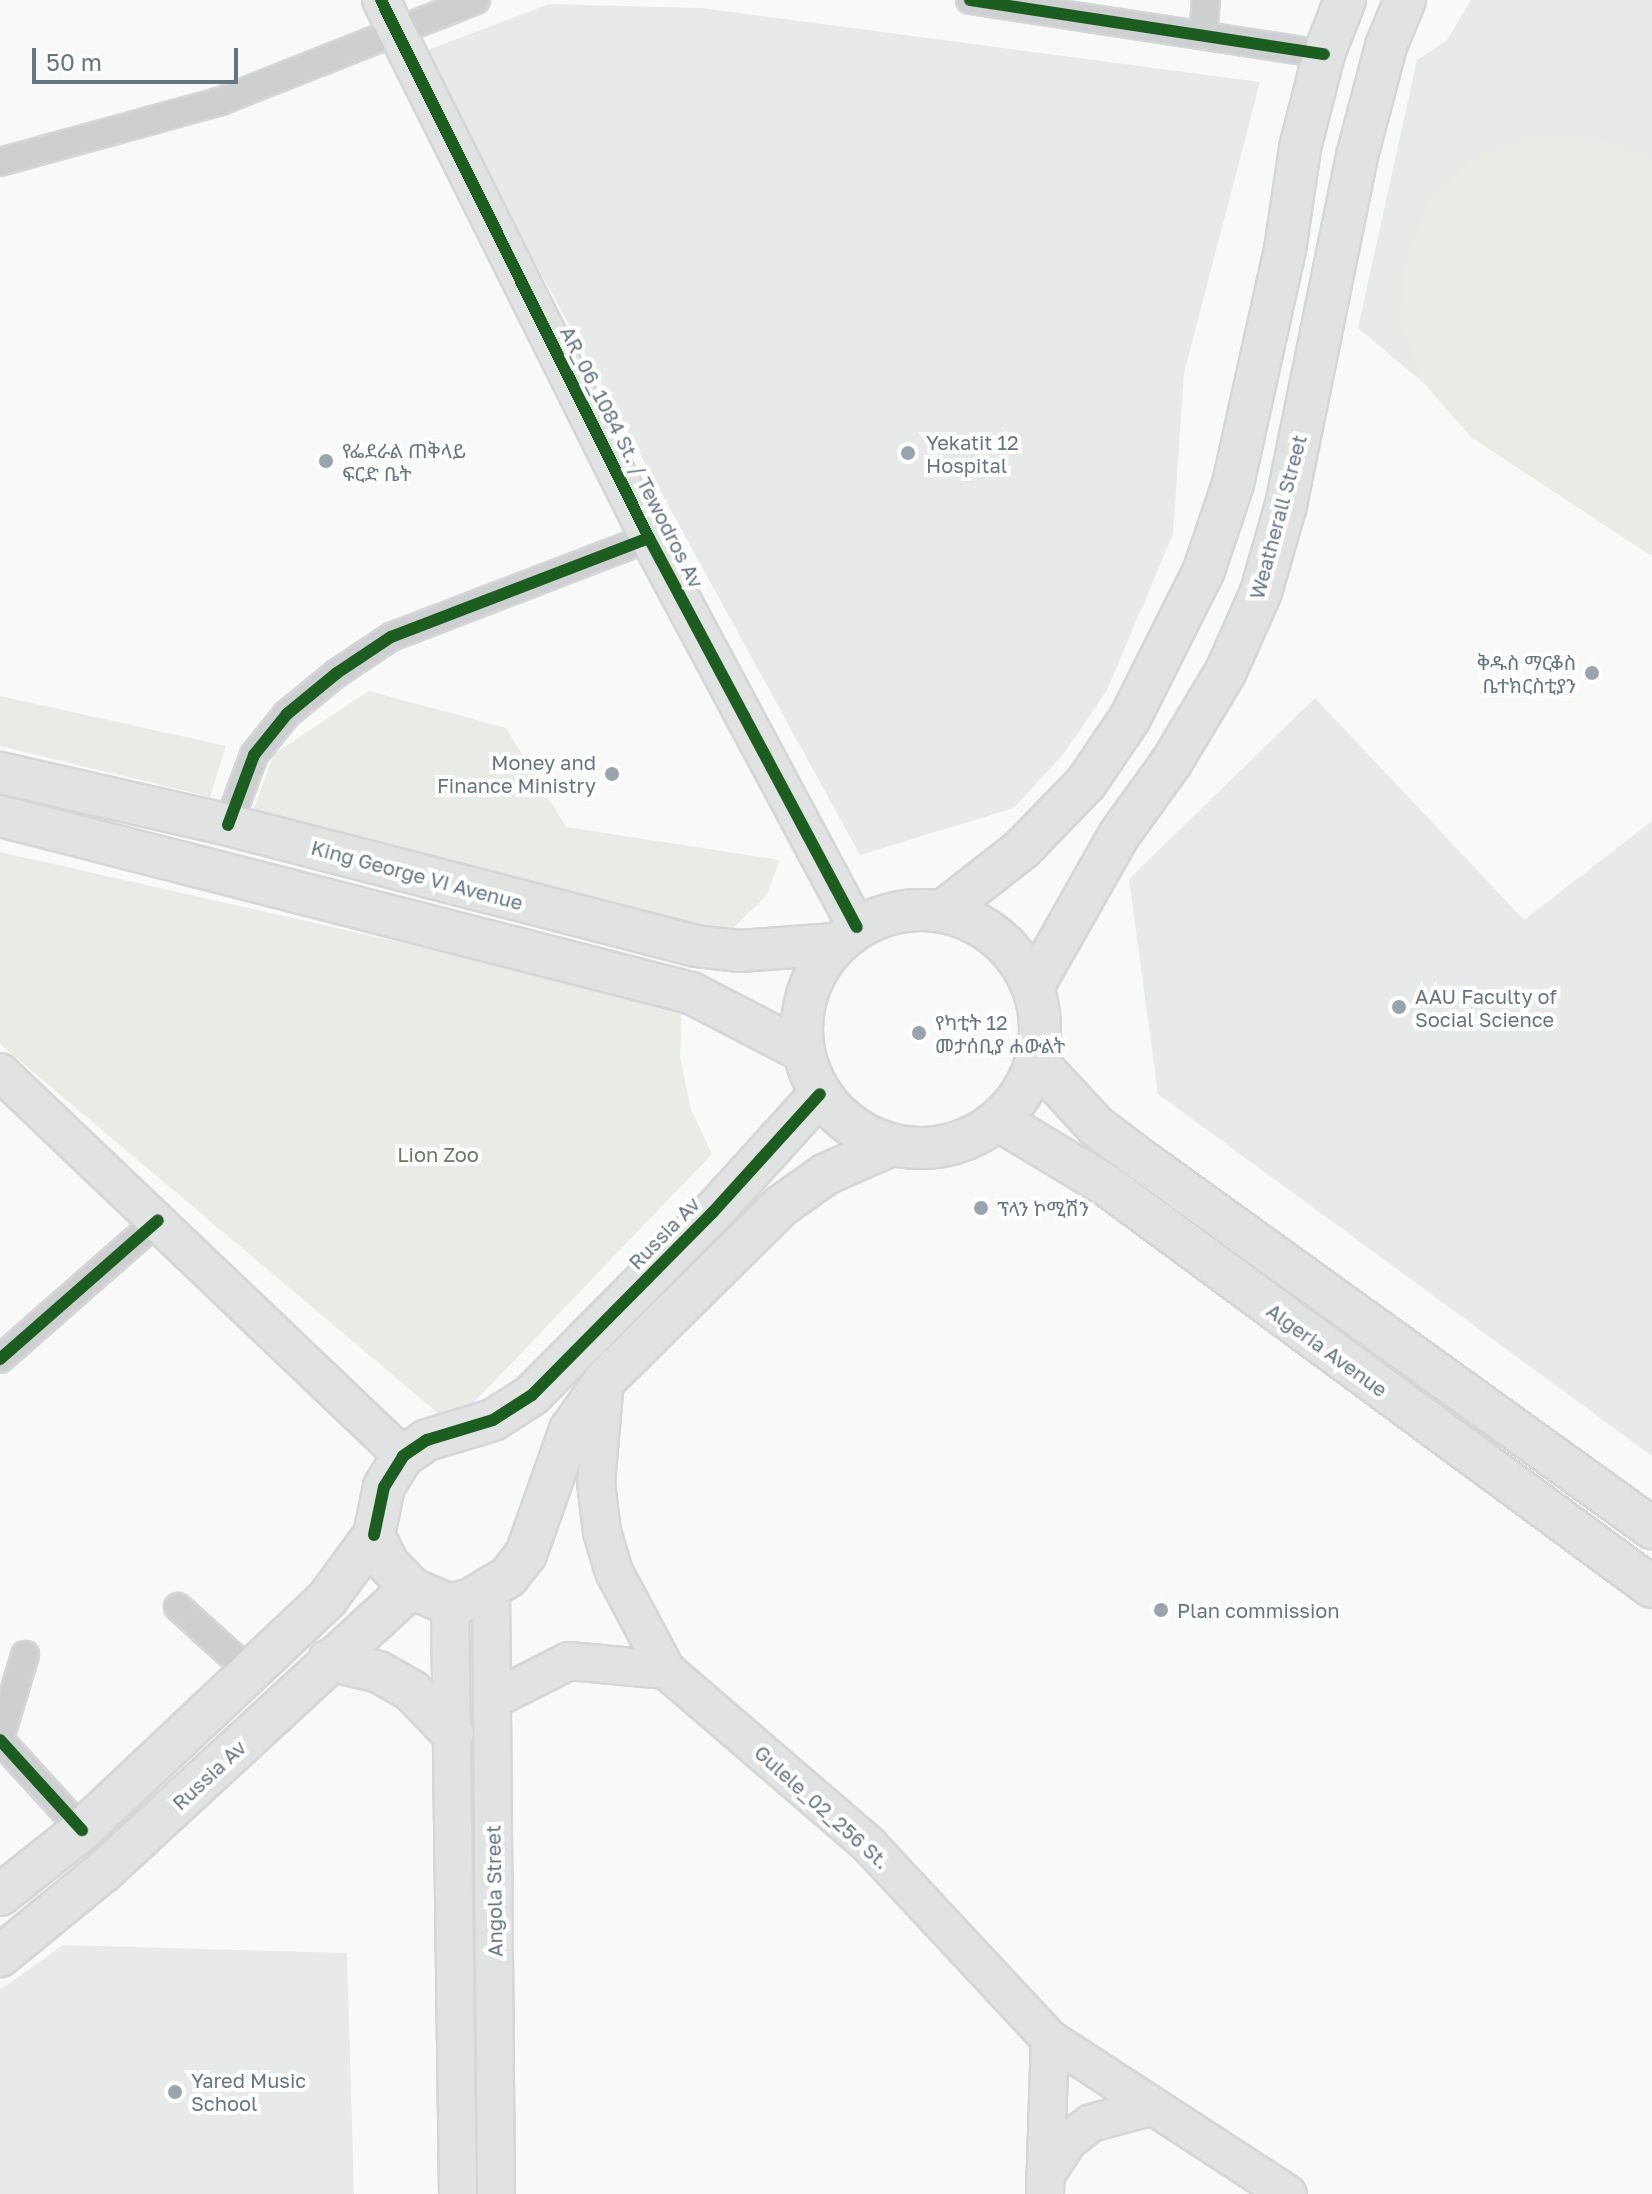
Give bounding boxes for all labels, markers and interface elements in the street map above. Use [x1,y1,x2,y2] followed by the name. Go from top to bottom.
[36,32,242,82] scale bar
[46,47,102,76] text: 50 m
[555,322,709,592] street label: AR_06_1084 St. / Tewodros Av
[926,430,1019,477] place label: Yekatit 12 Hospital
[1245,432,1311,602] street label: Weatherall Street
[342,438,466,485] place label: የፌደራል ጠቅላይ ፍርድ ቤት
[897,442,919,464] marker: Yekatit 12 Hospital
[317,452,335,470] marker: የፌደራል ጠቅላይ ፍርድ ቤት
[1477,650,1576,697] place label: ቅዱስ ማርቆስ ቤተክርስቲያን
[1583,664,1601,682] marker: ቅዱስ ማርቆስ ቤተክርስቲያን
[437,750,596,797] place label: Money and Finance Ministry
[603,765,621,783] marker: Money and Finance Ministry
[308,835,526,915] street label: King George VI Avenue
[1415,984,1557,1031] place label: AAU Faculty of Social Science
[1390,998,1408,1016] marker: AAU Faculty of Social Science
[935,1010,1065,1057] place label: የካቲት 12 መታሰቢያ ሐውልት
[910,1024,928,1042] marker: የካቲት 12 መታሰቢያ ሐውልት
[397,1142,479,1166] park label: Lion Zoo
[624,1192,704,1274] street label: Russia Av
[997,1196,1089,1220] place label: ፕላን ኮሚሽን
[972,1199,990,1217] marker: ፕላን ኮሚሽን
[1262,1298,1392,1402] street label: Algeria Avenue
[1177,1598,1340,1622] place label: Plan commission
[1152,1601,1170,1619] marker: Plan commission
[167,1735,251,1815] street label: Russia Av
[750,1740,894,1874] street label: Gulele_02_256 St.
[481,1825,507,1957] street label: Angola Street
[191,2068,306,2115] place label: Yared Music School
[166,2083,184,2101] marker: Yared Music School

